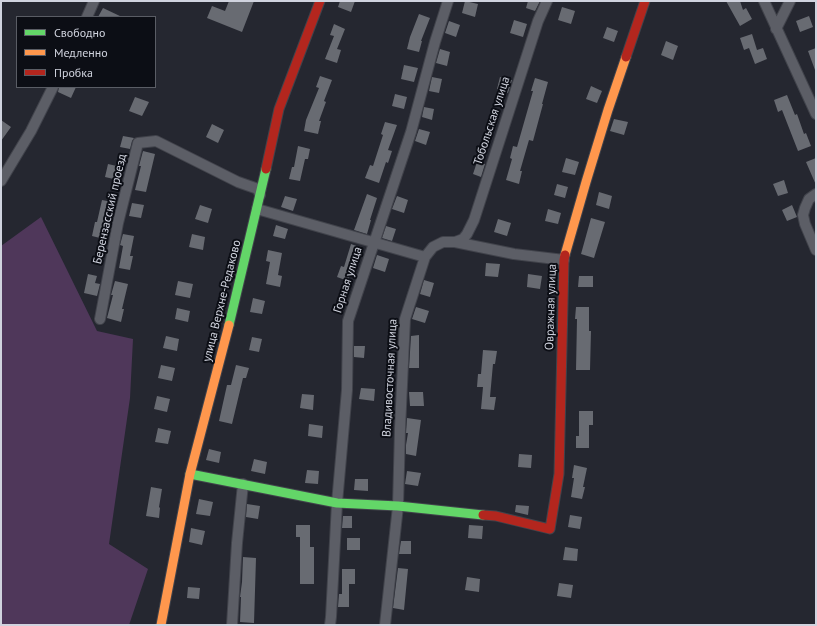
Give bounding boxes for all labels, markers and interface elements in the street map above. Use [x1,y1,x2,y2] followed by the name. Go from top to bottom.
[16,16,156,88] legend
[54,25,105,40] text: Свободно
[54,45,108,60] text: Медленно
[54,65,93,80] text: Пробка
[471,75,513,167] street label: Тобольская улица
[90,152,130,266] street label: Берензасский проезд
[200,239,244,363] street label: улица Верхне-Редаково
[331,245,365,315] street label: Горная улица
[542,264,560,350] street label: Овражная улица
[380,318,400,438] street label: Владивосточная улица

